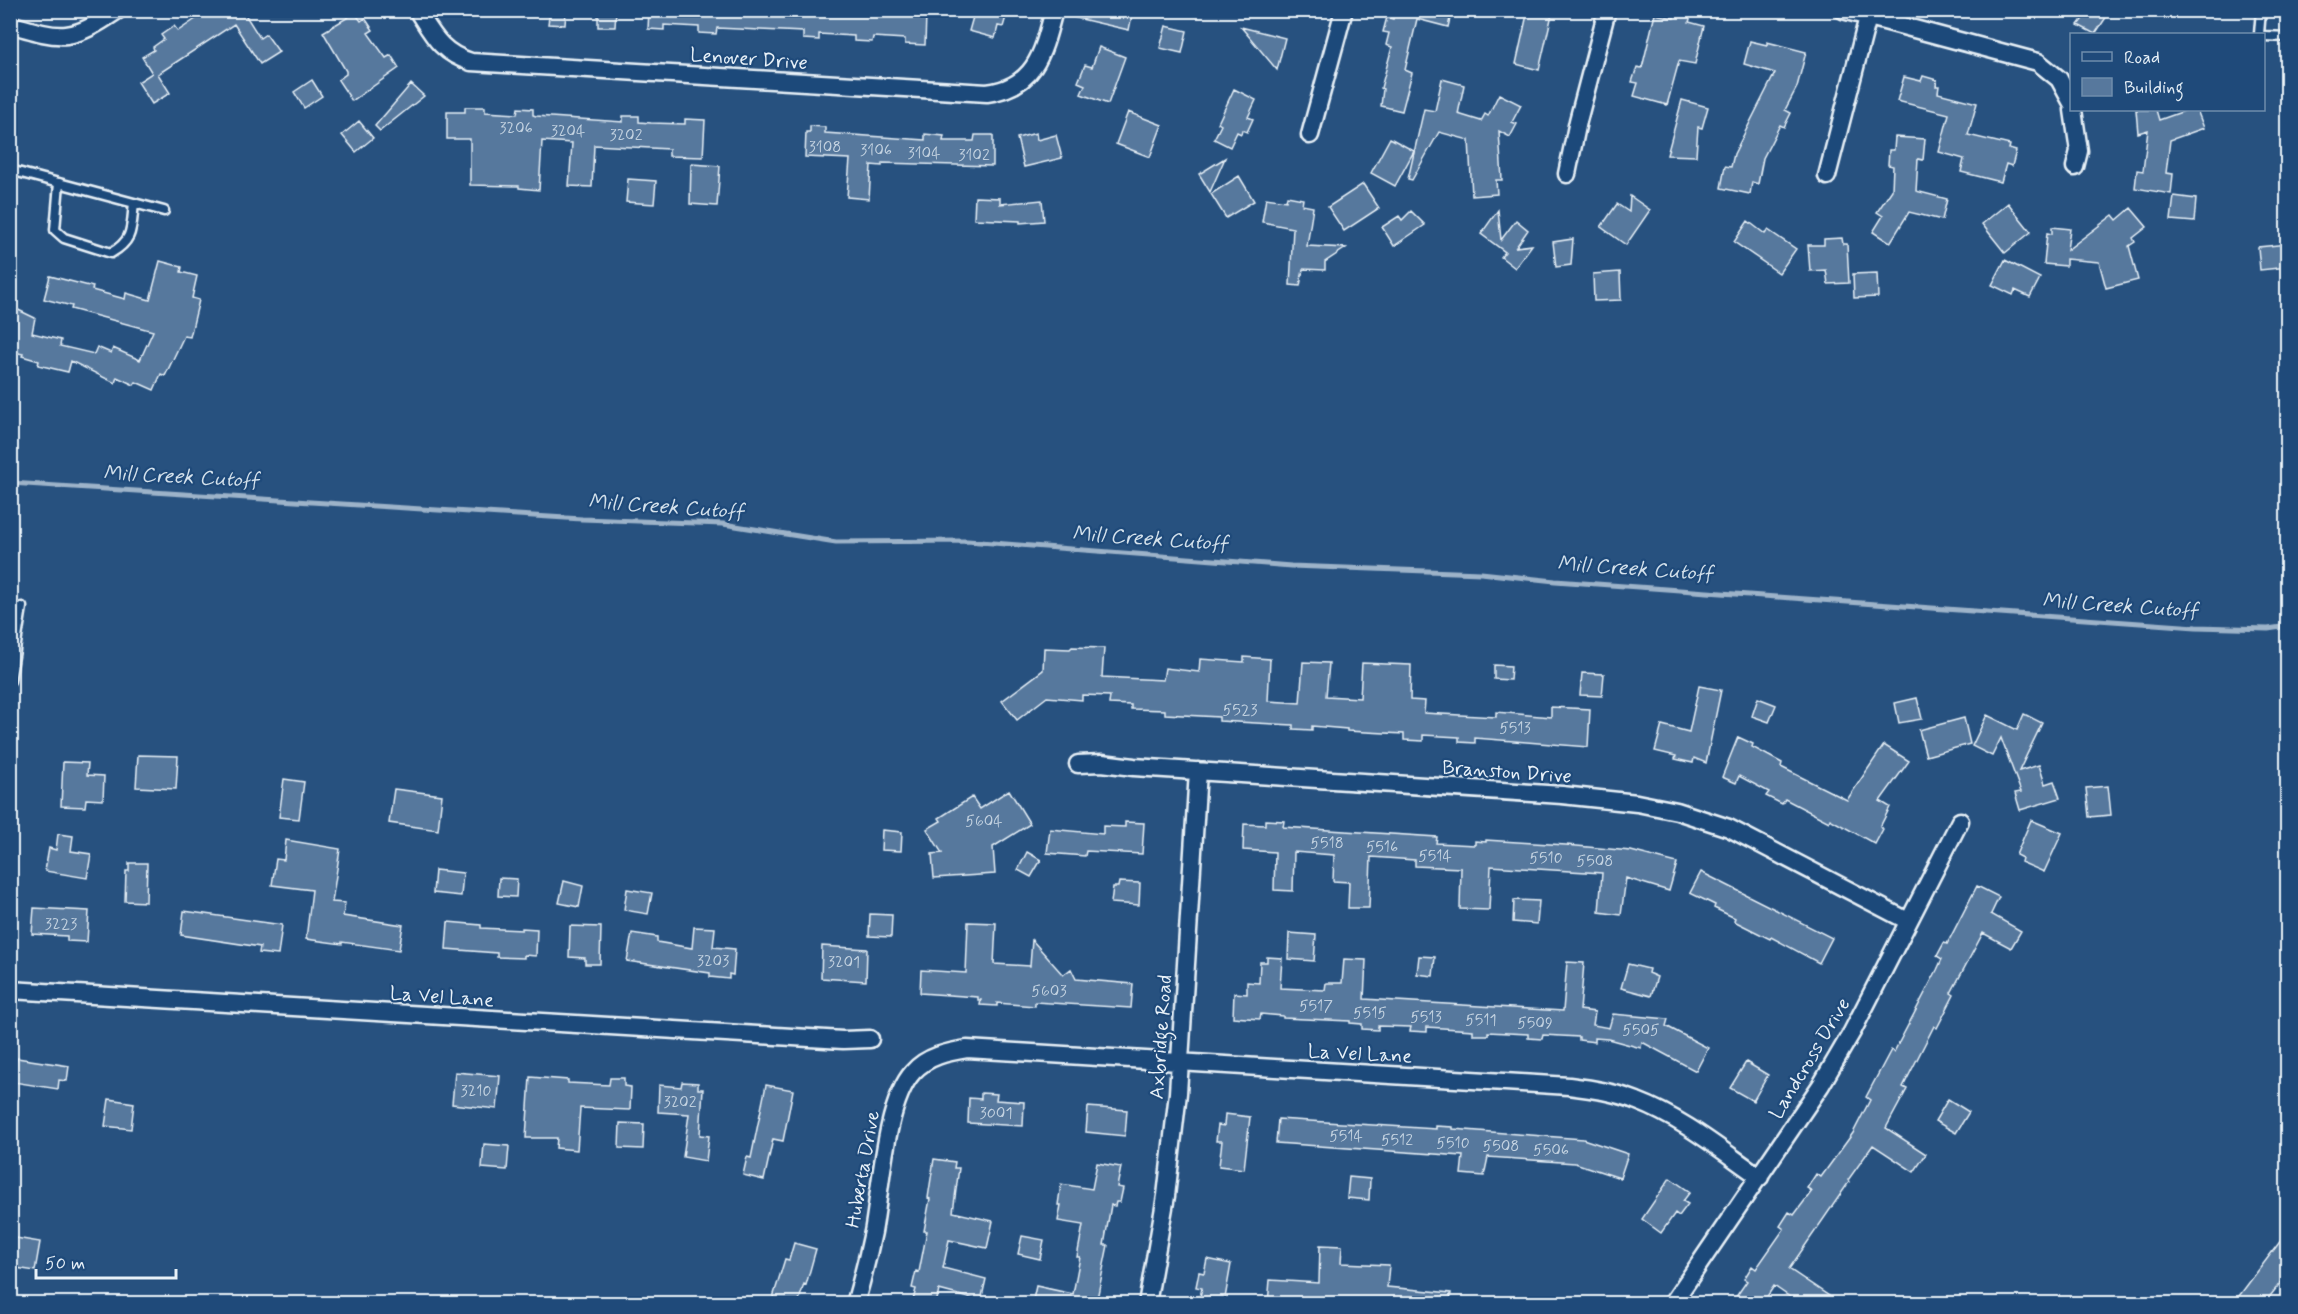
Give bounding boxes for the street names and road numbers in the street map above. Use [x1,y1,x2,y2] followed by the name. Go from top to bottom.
[689,42,809,77] street label: Lenover Drive
[1441,755,1573,790] street label: Branston Drive
[1144,974,1181,1100] street label: Axbridge Road
[389,980,495,1015] street label: La Vel Lane
[1763,993,1857,1125] street label: Landcross Drive
[1307,1038,1413,1071] street label: La Vel Lane
[840,1108,887,1230] street label: Huberta Drive

